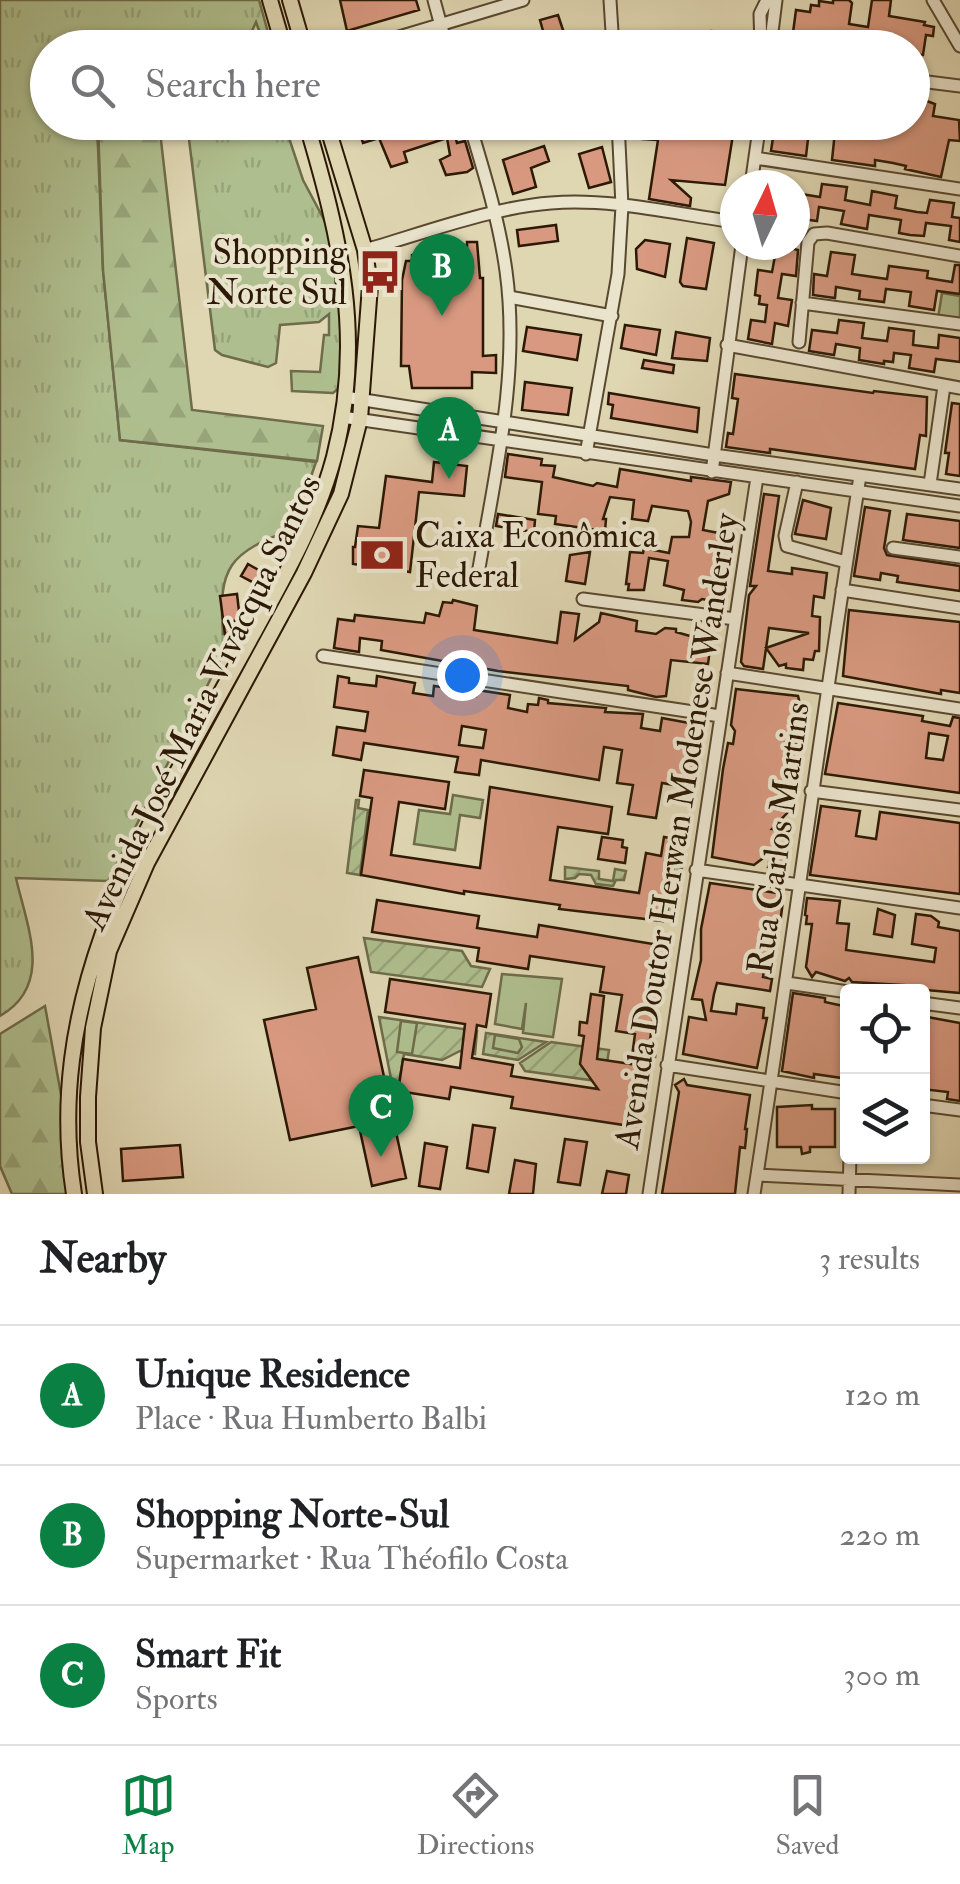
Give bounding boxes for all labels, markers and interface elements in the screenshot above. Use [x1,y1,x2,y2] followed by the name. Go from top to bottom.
[30,30,930,140] search box
[65,58,120,113] icon: search
[145,61,321,109] text: Search here
[720,170,810,260] north arrow
[207,231,348,315] place label: Shopping Norte Sul
[410,234,474,316] pin: B
[356,248,404,296] bus stop icon: Shopping Norte Sul
[416,396,482,479] pin: A
[72,468,331,938] street label: Avenida José Maria Vivácqua Santos
[605,510,749,1153] street label: Avenida Doutor Herwan Modenese Wanderley
[415,514,658,598] place label: Caixa Econômica Federal
[358,531,406,579] bank icon: Caixa Econômica Federal
[437,650,488,701] your location
[738,699,820,977] street label: Rua Carlos Martins
[840,984,930,1164] map controls
[840,984,930,1074] button: locate
[348,1074,414,1157] pin: C
[840,1074,930,1164] button: layers
[40,1233,166,1285] text: Nearby
[819,1239,920,1279] text: 3 results
[135,1351,410,1399] text: Unique Residence
[62,1375,83,1415] text: A
[844,1375,920,1415] text: 120 m
[135,1399,487,1439] text: Place · Rua Humberto Balbi
[135,1491,449,1539] text: Shopping Norte-Sul
[62,1515,83,1555] text: B
[840,1515,920,1555] text: 220 m
[135,1539,568,1579] text: Supermarket · Rua Théofilo Costa
[135,1631,281,1679] text: Smart Fit
[61,1655,84,1695] text: C
[843,1655,920,1695] text: 300 m
[135,1679,218,1719] text: Sports
[121,1768,176,1863] tab: Map
[417,1768,534,1863] tab: Directions
[775,1768,839,1863] tab: Saved

